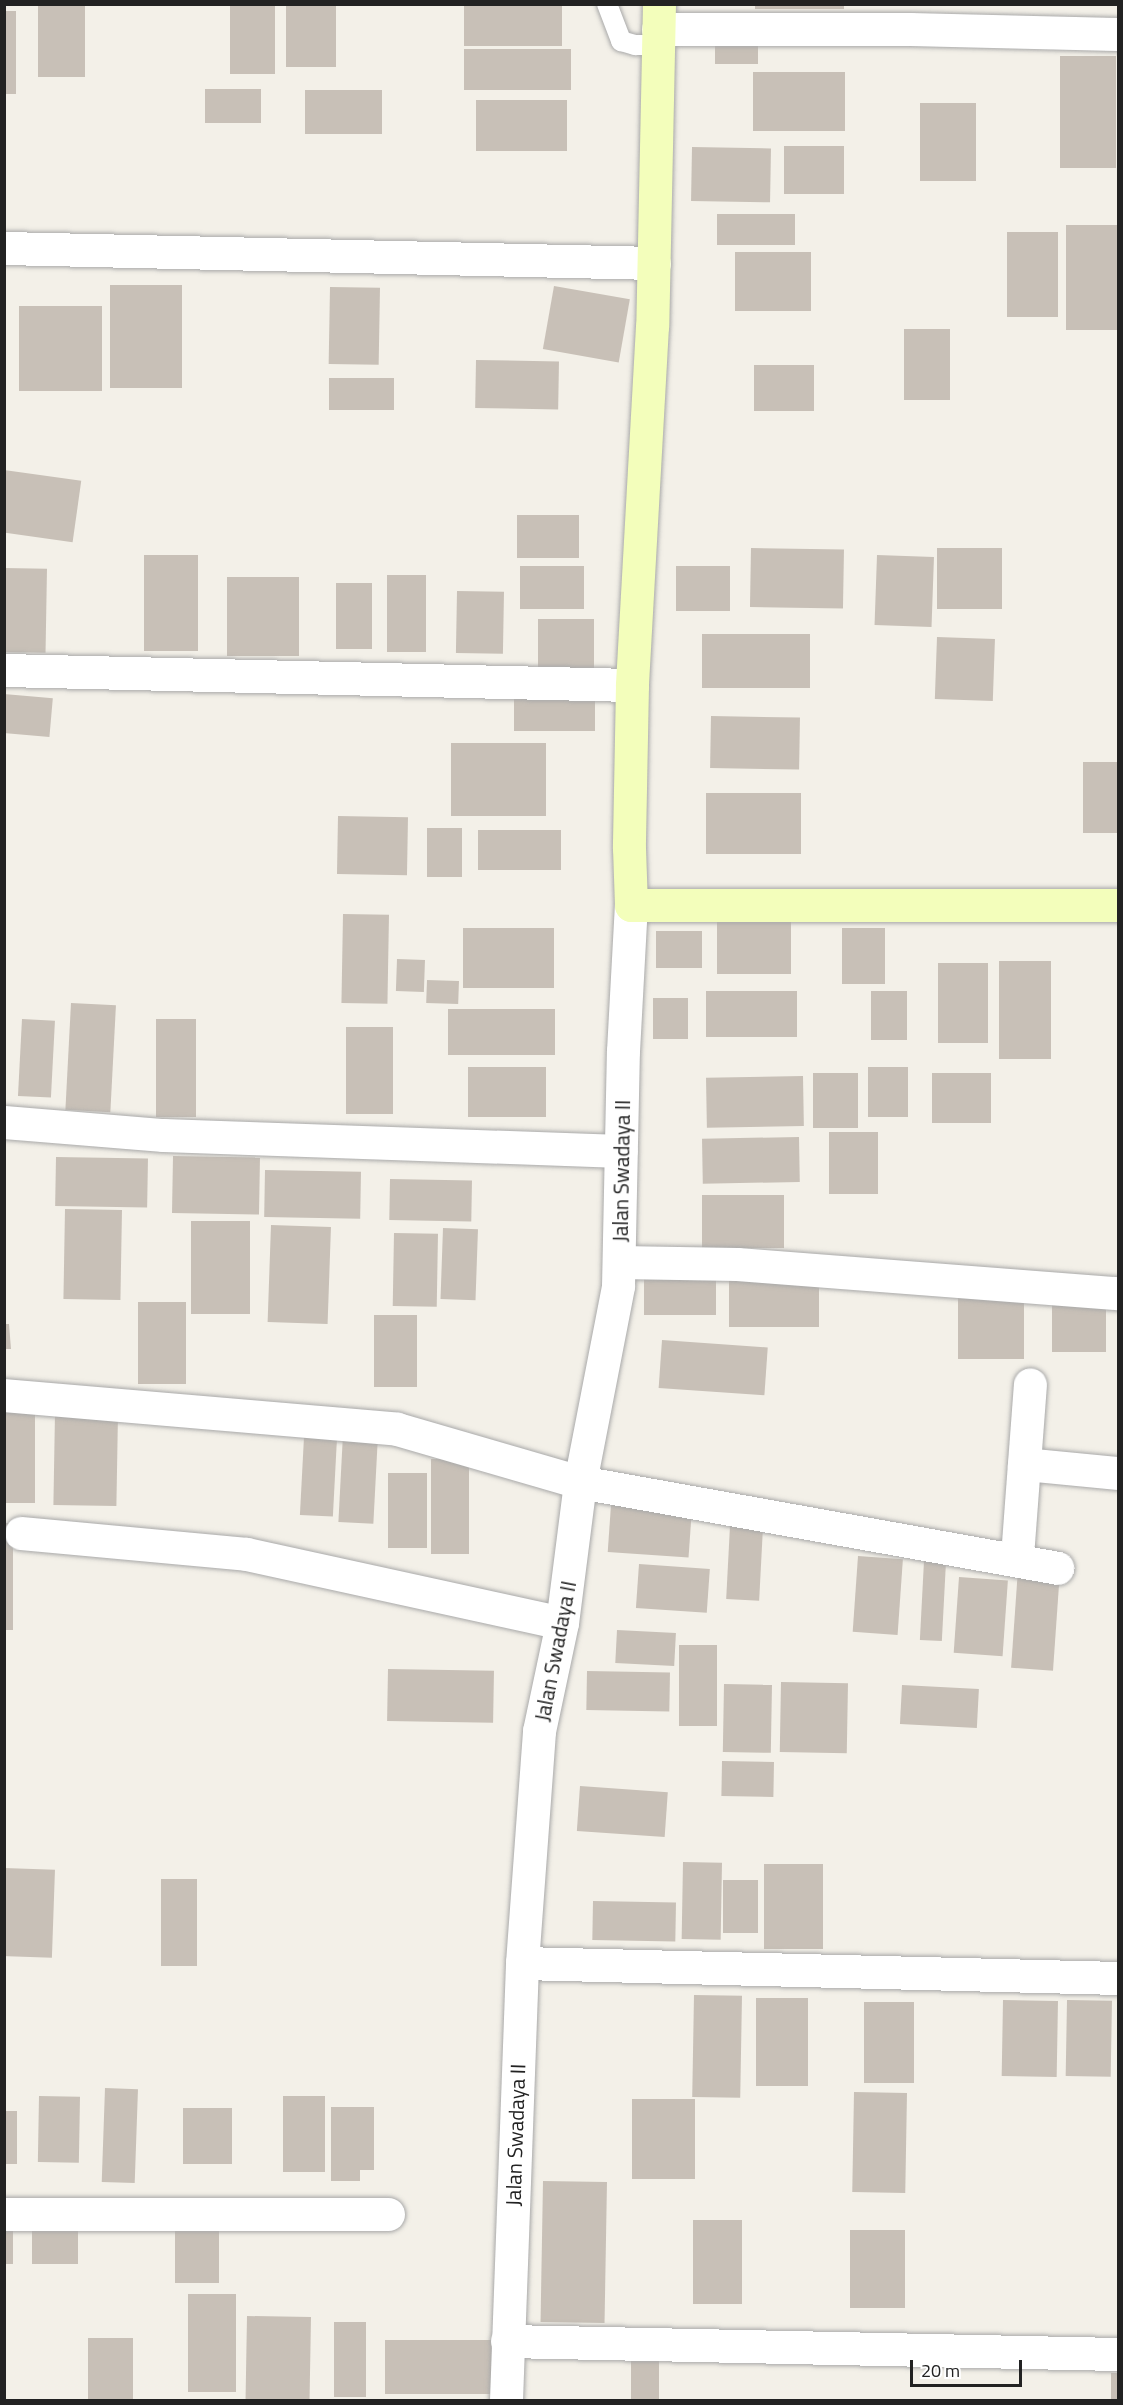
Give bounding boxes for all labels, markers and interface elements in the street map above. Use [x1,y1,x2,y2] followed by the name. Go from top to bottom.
[607,1100,635,1242] street label: Jalan Swadaya II
[529,1579,581,1723] street label: Jalan Swadaya II
[500,2063,530,2207] street label: Jalan Swadaya II
[913,2348,1026,2386] scale bar
[921,2357,960,2384] text: 20 m

